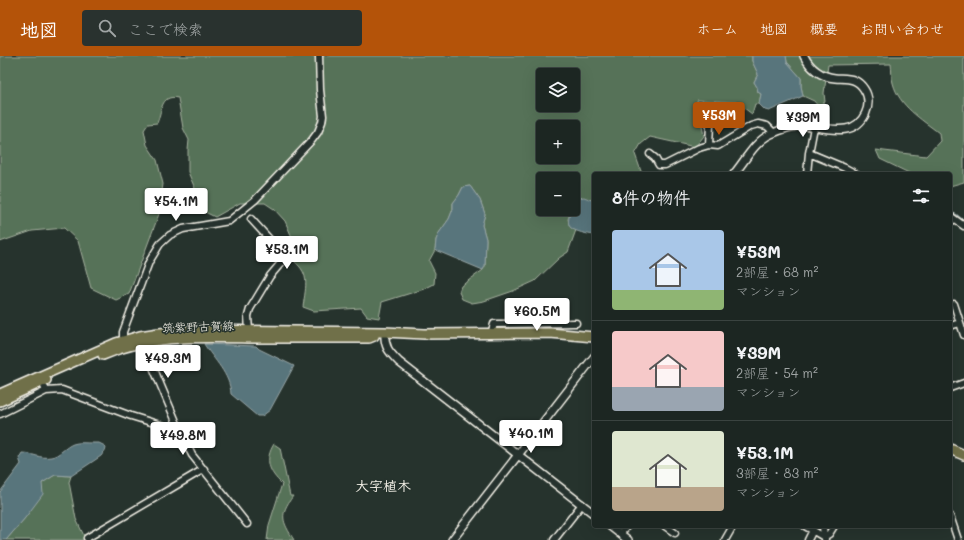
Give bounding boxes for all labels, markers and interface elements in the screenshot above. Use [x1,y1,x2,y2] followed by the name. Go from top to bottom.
[82,10,362,46] search box
[20,17,58,42] text: 地図
[96,17,118,39] icon: search
[128,19,203,39] text: ここで検索
[697,19,738,38] text: ホーム
[760,19,788,38] text: 地図
[810,19,838,38] text: 概要
[860,19,944,38] text: お問い合わせ
[536,68,580,216] map controls
[536,68,580,112] button: layers
[695,102,743,136] pin: ¥53M
[779,104,827,138] pin: ¥39M
[702,106,736,123] text: ¥53M
[786,108,820,125] text: ¥39M
[536,120,580,164] button: +
[536,172,580,216] button: −
[910,185,932,207] icon: filters
[612,186,691,208] text: 8件の物件
[143,188,209,222] pin: ¥54.1M
[154,192,198,209] text: ¥54.1M
[254,236,320,270] pin: ¥53.1M
[265,240,309,257] text: ¥53.1M
[736,240,781,262] text: ¥53M
[644,246,692,294] icon: home
[736,263,818,280] text: 2部屋 · 68 m²
[736,282,800,299] text: マンション
[504,298,570,332] pin: ¥60.5M
[514,302,560,319] text: ¥60.5M
[162,317,234,335] street label: 筑紫野古賀線
[736,341,781,363] text: ¥39M
[135,345,201,379] pin: ¥49.3M
[644,347,692,395] icon: home
[145,349,191,366] text: ¥49.3M
[736,364,818,381] text: 2部屋 · 54 m²
[736,383,800,400] text: マンション
[498,420,564,454] pin: ¥40.1M
[150,422,216,456] pin: ¥49.8M
[508,424,554,441] text: ¥40.1M
[159,426,207,443] text: ¥49.8M
[736,441,794,463] text: ¥53.1M
[644,447,692,495] icon: home
[736,464,819,481] text: 3部屋 · 83 m²
[355,476,411,495] district label: 大字植木
[736,483,800,500] text: マンション

